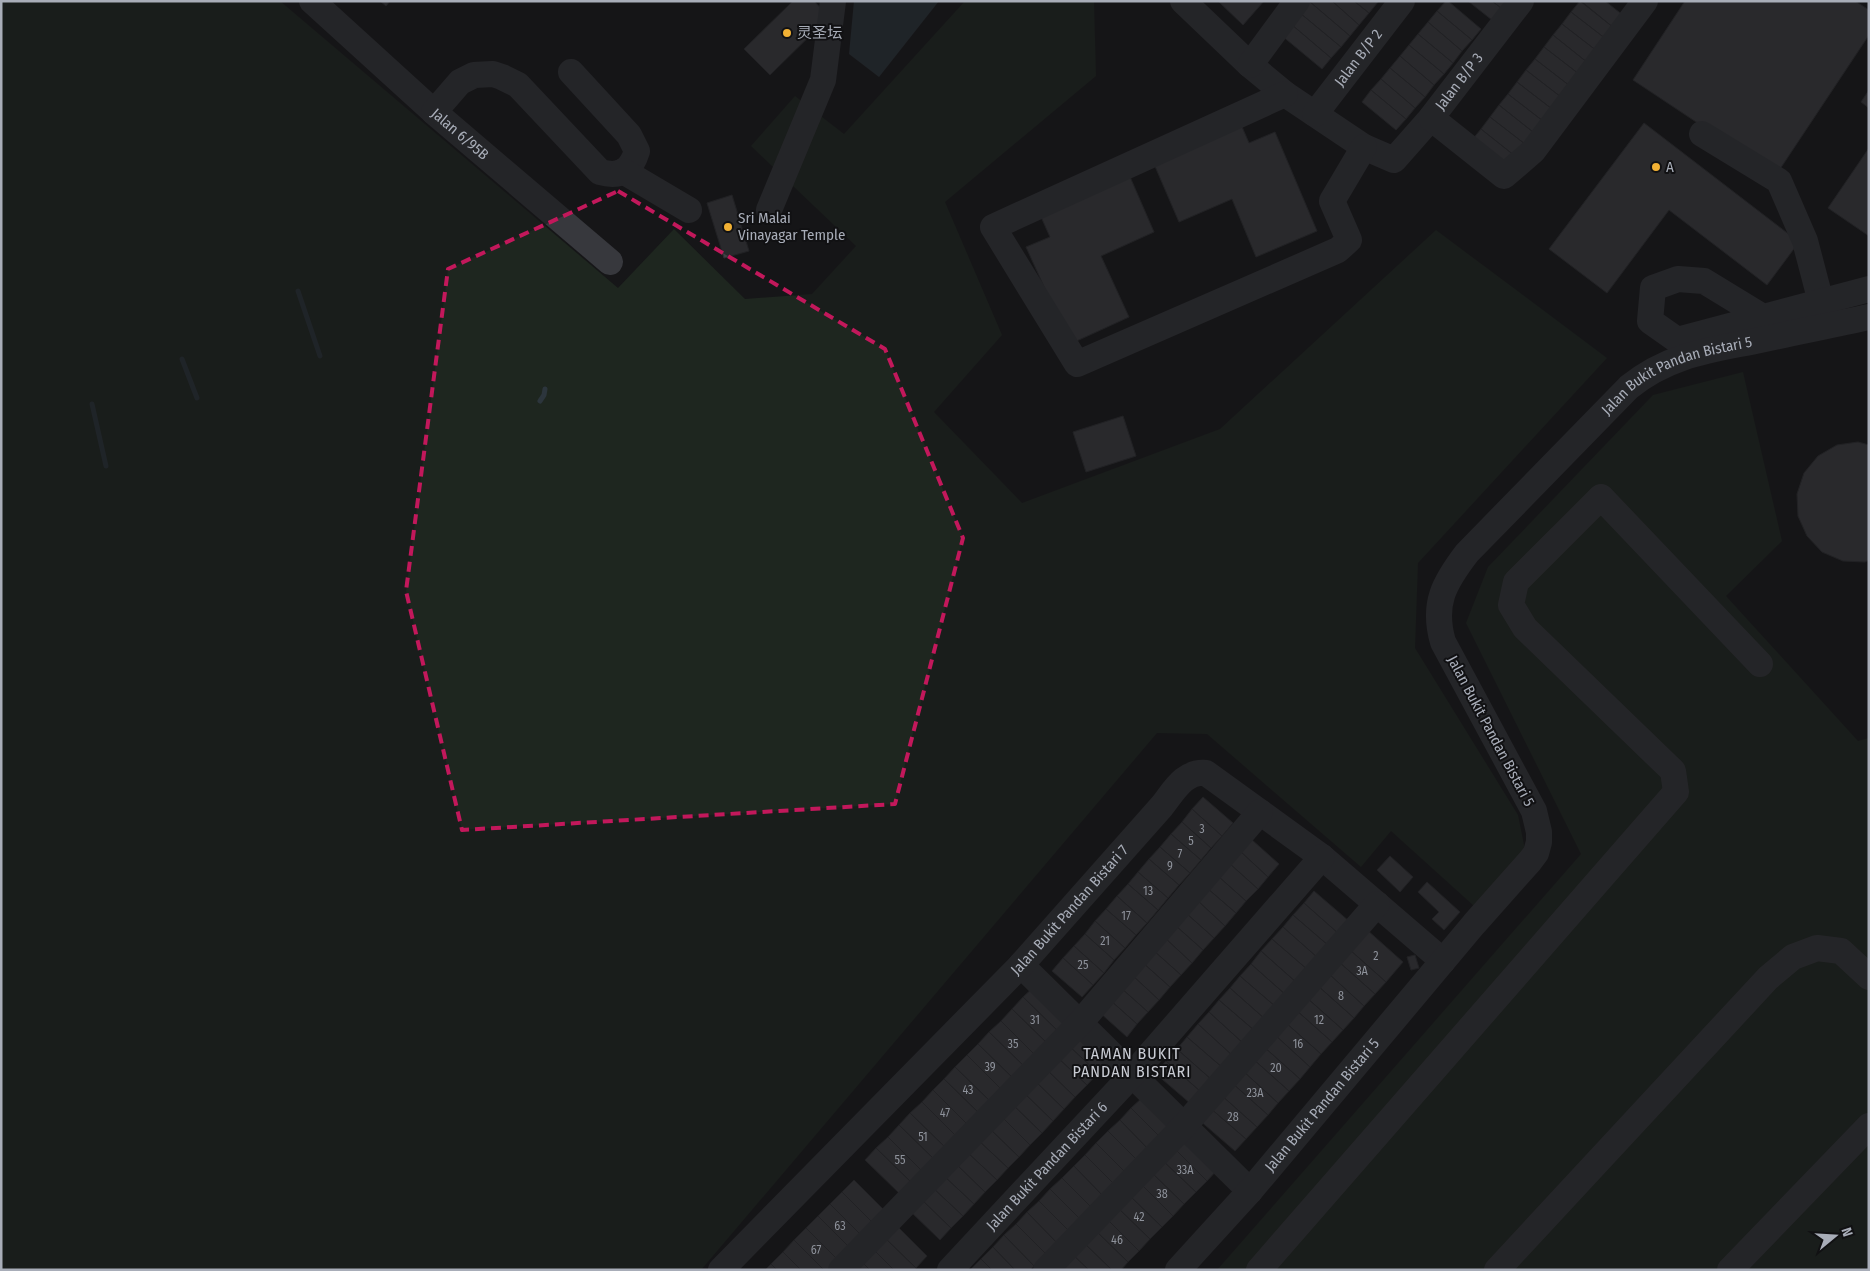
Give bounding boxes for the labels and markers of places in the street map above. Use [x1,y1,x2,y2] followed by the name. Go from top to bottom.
[797,24,842,42] place label: 灵圣坛
[781,27,793,39] marker: 灵圣坛
[1666,158,1674,176] place label: A
[1650,161,1662,173] marker: A
[738,209,845,244] place label: Sri Malai Vinayagar Temple
[722,221,734,233] marker: Sri Malai Vinayagar Temple

